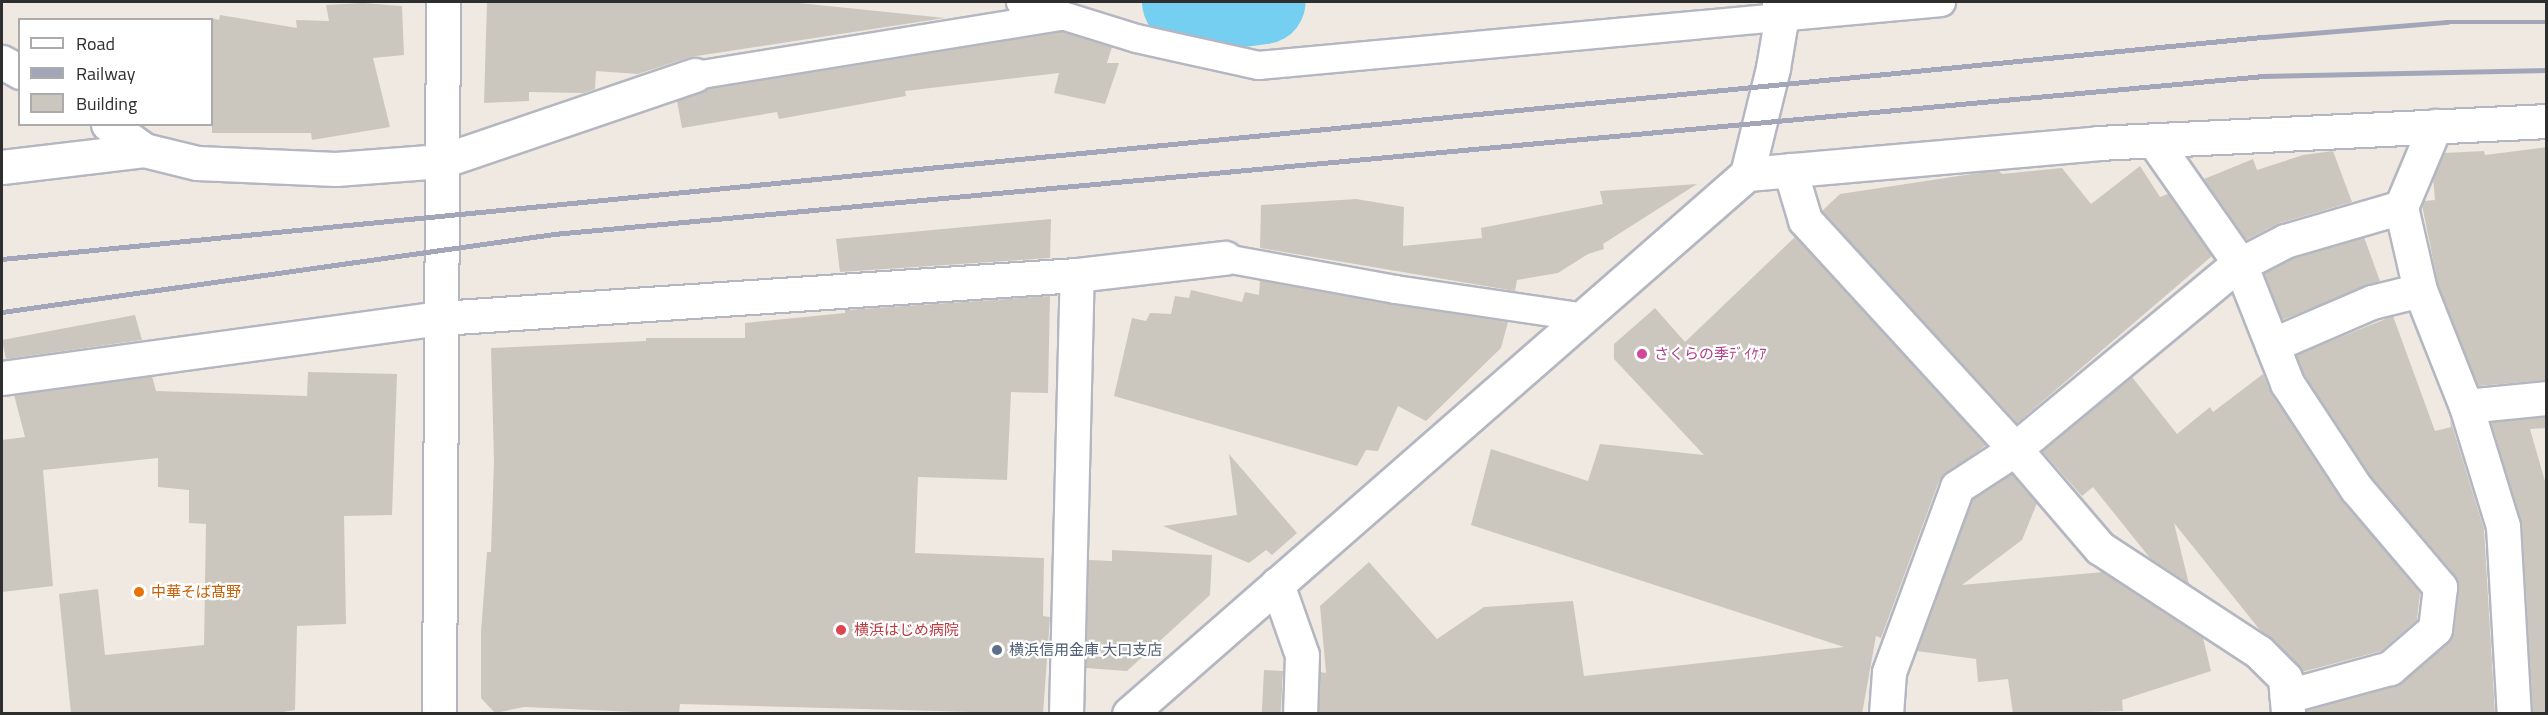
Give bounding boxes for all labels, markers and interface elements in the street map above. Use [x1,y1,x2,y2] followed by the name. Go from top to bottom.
[18,18,213,126] legend
[76,30,115,57] text: Road
[76,60,135,87] text: Railway
[76,90,137,117] text: Building
[1654,345,1766,363] place label: さくらの季ﾃﾞｲｹｱ
[1635,347,1649,361] marker: さくらの季ﾃﾞｲｹｱ
[151,583,241,601] place label: 中華そば髙野
[132,585,146,599] marker: 中華そば髙野
[832,621,850,639] marker: 横浜はじめ病院
[854,621,959,639] place label: 横浜はじめ病院
[1009,641,1162,659] place label: 横浜信用金庫 大口支店
[990,643,1004,657] marker: 横浜信用金庫 大口支店

